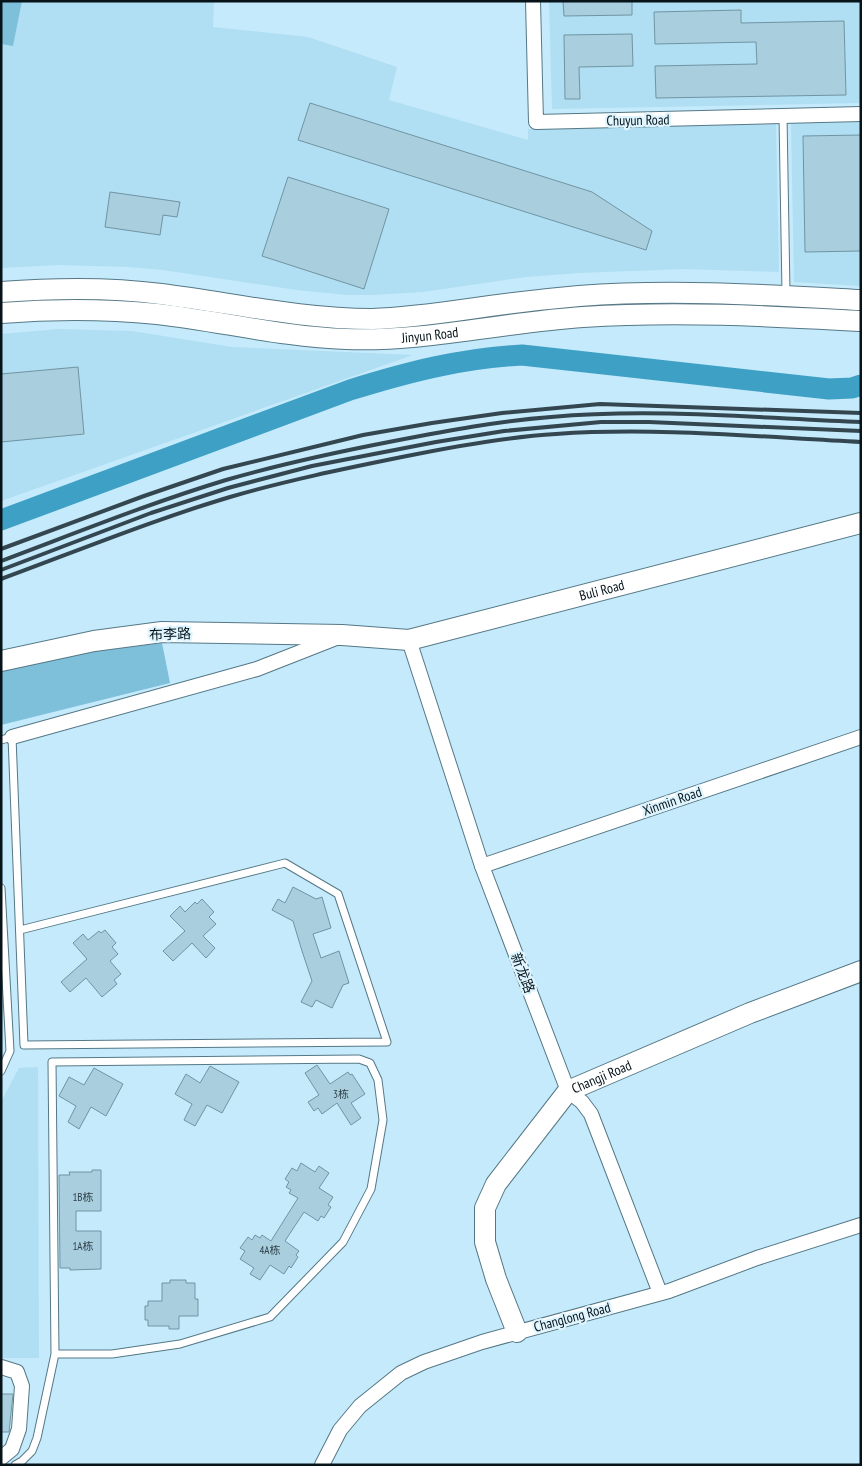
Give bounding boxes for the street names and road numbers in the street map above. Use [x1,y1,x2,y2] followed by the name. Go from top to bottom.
[606,110,670,130] street label: Chuyun Road
[400,323,459,347] street label: Jinyun Road
[577,576,626,605] street label: Buli Road
[149,624,191,644] street label: 布李路
[640,783,704,819] street label: Xinmin Road
[507,950,539,996] street label: 新龙路
[569,1056,634,1097] street label: Changji Road
[532,1298,612,1336] street label: Changlong Road

